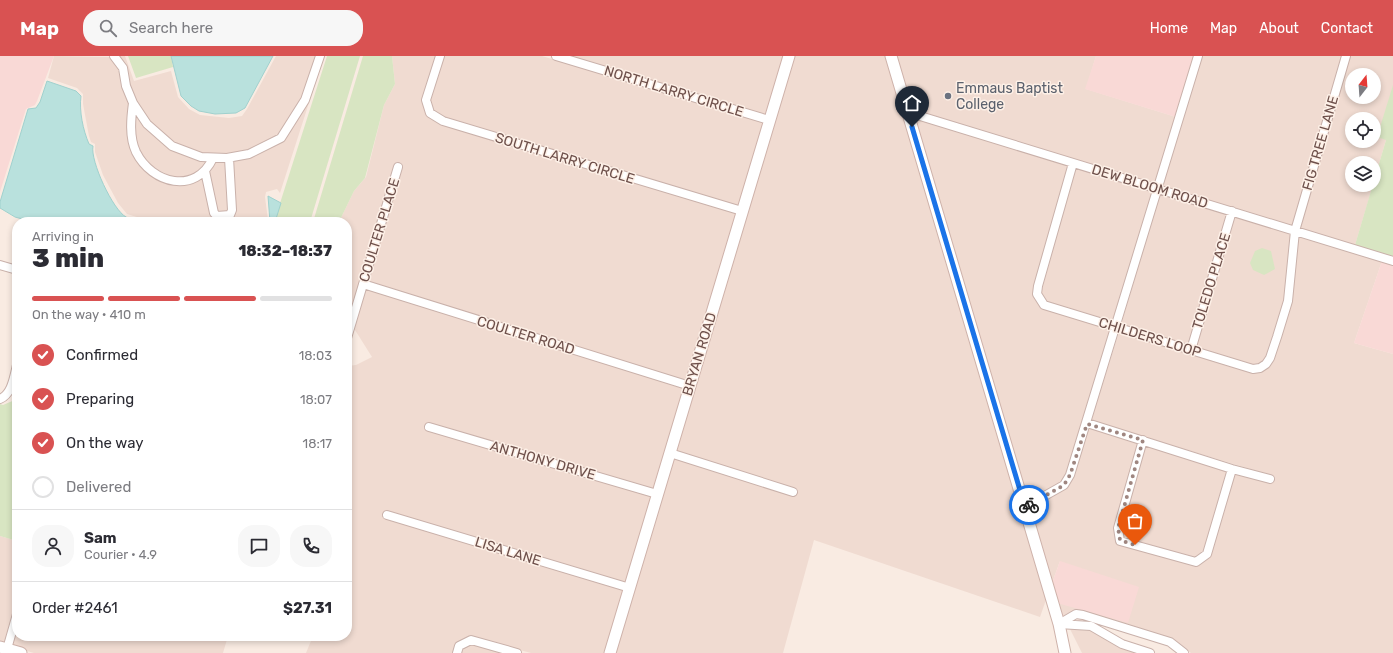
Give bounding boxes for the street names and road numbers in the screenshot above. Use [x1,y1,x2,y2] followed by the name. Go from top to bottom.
[602,62,746,121] street label: NORTH LARRY CIRCLE
[1299,94,1342,192] street label: FIG TREE LANE
[493,129,637,188] street label: SOUTH LARRY CIRCLE
[1090,161,1210,212] street label: DEW BLOOM ROAD
[356,176,403,284] street label: COULTER PLACE
[1189,231,1234,332] street label: TOLEDO PLACE
[679,310,720,398] street label: BRYAN ROAD
[475,313,577,358] street label: COULTER ROAD
[1097,314,1203,361] street label: CHILDERS LOOP
[488,437,597,484] street label: ANTHONY DRIVE
[473,533,543,570] street label: LISA LANE

